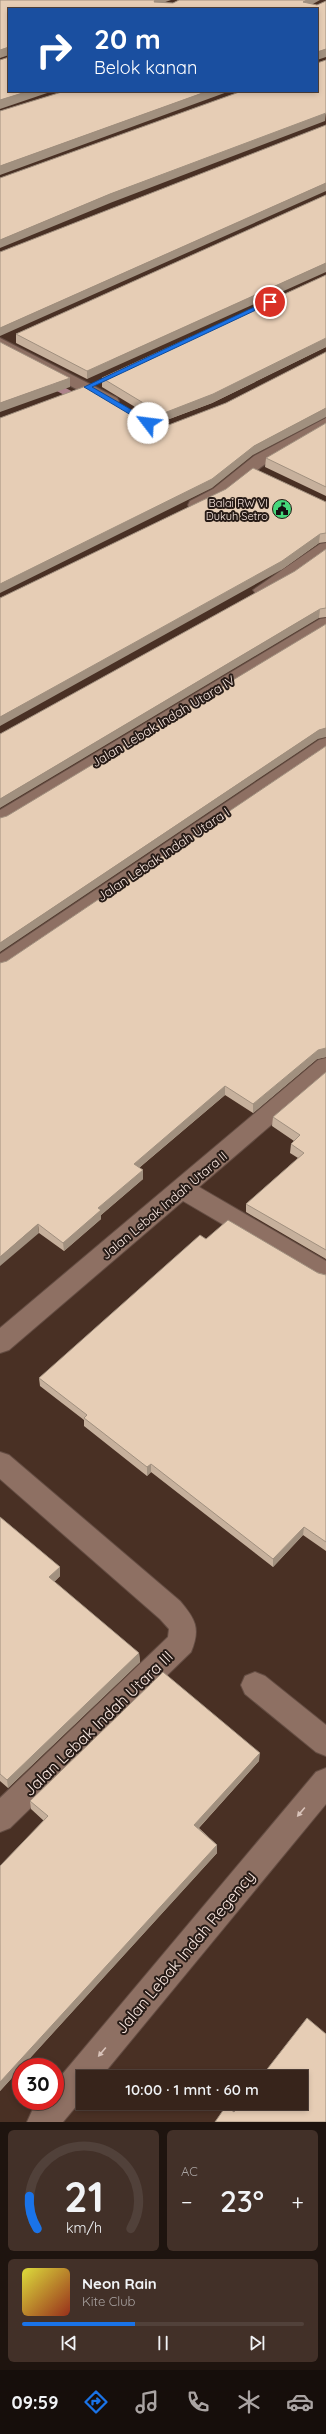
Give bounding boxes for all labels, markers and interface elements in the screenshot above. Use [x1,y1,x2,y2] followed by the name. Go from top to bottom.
[94,21,161,56] text: 20 m
[28,24,80,76] icon: right
[94,56,197,79] text: Belok kanan
[253,285,287,319] pin
[259,291,281,313] icon: arrive
[127,402,169,444] position arrow
[206,496,268,523] place label: Balai RW VI Dukuh Setro
[271,498,293,520] public building icon: Balai RW VI Dukuh Setro
[88,671,238,770] street label: Jalan Lebak Indah Utara IV
[94,804,232,904] street label: Jalan Lebak Indah Utara I
[98,1148,230,1262] street label: Jalan Lebak Indah Utara II
[19,1646,177,1800] street label: Jalan Lebak Indah Utara III
[297,1807,306,1817] one-way arrow
[111,1866,259,2038] street label: Jalan Lebak Indah Regency
[97,2047,106,2057] one-way arrow
[12,2058,64,2110] speed limit sign: 30
[125,2080,259,2099] text: 10:00 · 1 mnt · 60 m
[181,2163,198,2179] text: AC
[64,2169,103,2221] text: 21
[220,2182,264,2220] text: 23°
[181,2188,192,2216] text: −
[292,2188,304,2216] text: +
[65,2218,102,2236] text: km/h
[82,2274,157,2293] text: Neon Rain
[82,2293,135,2309] text: Kite Club
[58,2332,80,2354] icon: previous
[152,2332,174,2354] icon: pause
[246,2332,268,2354] icon: next
[82,2388,110,2416] icon: directions
[133,2388,161,2416] icon: music
[184,2388,212,2416] icon: phone
[235,2388,263,2416] icon: climate
[286,2388,314,2416] icon: car
[12,2391,58,2414] text: 09:59

